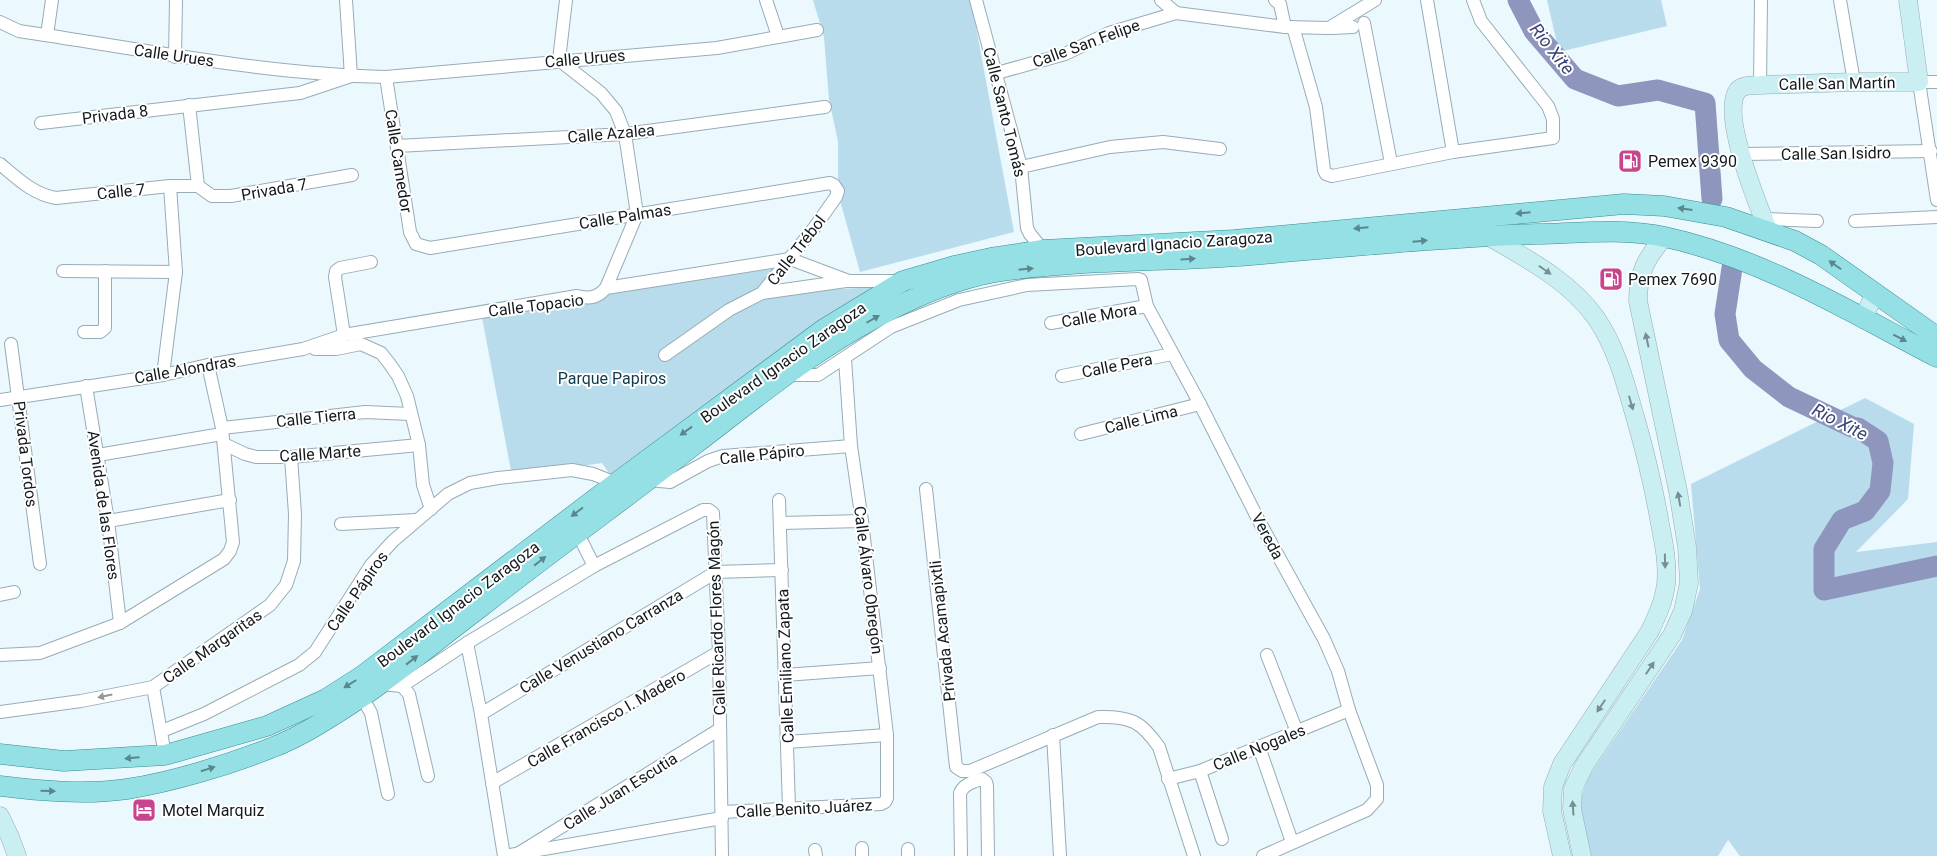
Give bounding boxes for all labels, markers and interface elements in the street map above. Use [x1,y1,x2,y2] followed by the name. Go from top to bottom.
[1030,15,1142,72] street label: Calle San Felipe
[1526,19,1579,79] water label: Rio Xite
[133,40,215,71] street label: Calle Urues
[979,45,1030,179] street label: Calle Santo Tomás
[544,46,626,71] street label: Calle Urues
[1778,73,1896,94] street label: Calle San Martín
[81,101,149,128] street label: Privada 8
[381,108,416,215] street label: Calle Camedor
[567,120,656,147] street label: Calle Azalea
[1781,143,1891,164] street label: Calle San Isidro
[1617,148,1643,174] fuel station icon: Pemex 9390
[1648,152,1737,171] place label: Pemex 9390
[240,174,308,205] street label: Privada 7
[96,180,146,203] street label: Calle 7
[578,200,672,233] street label: Calle Palmas
[1676,205,1692,213] one-way arrow
[1514,210,1530,218] one-way arrow
[763,211,830,289] street label: Calle Trébol
[1353,225,1369,233] one-way arrow
[1075,227,1273,260] street label: Boulevard Ignacio Zaragoza
[1412,236,1428,244] one-way arrow
[1180,254,1196,262] one-way arrow
[1829,260,1842,270] one-way arrow
[1018,265,1034,273] one-way arrow
[1538,265,1552,275] one-way arrow
[1598,266,1624,292] fuel station icon: Pemex 7690
[1628,270,1717,289] place label: Pemex 7690
[487,290,585,321] street label: Calle Topacio
[697,298,870,427] street label: Boulevard Ignacio Zaragoza
[1060,300,1138,331] street label: Calle Mora
[866,315,880,324] one-way arrow
[1642,331,1650,347] one-way arrow
[1893,334,1907,342] one-way arrow
[1080,349,1154,382] street label: Calle Pera
[133,351,237,388] street label: Calle Alondras
[558,369,666,388] park label: Parque Papiros
[1627,395,1635,410] one-way arrow
[1809,399,1872,444] water label: Rio Xite
[10,400,41,508] street label: Privada Tordos
[1103,401,1180,438] street label: Calle Lima
[275,404,357,431] street label: Calle Tierra
[679,426,693,436] one-way arrow
[84,429,123,581] street label: Avenida de las Flores
[279,441,361,466] street label: Calle Marte
[719,441,805,468] street label: Calle Pápiro
[1675,491,1683,507] one-way arrow
[850,505,887,655] street label: Calle Álvaro Obregón
[571,507,584,518] one-way arrow
[1247,510,1288,563] street label: Vereda
[704,520,729,716] street label: Calle Ricardo Flores Magón
[374,537,543,671] street label: Boulevard Ignacio Zaragoza
[323,548,392,635] street label: Calle Pápiros
[1661,553,1669,569] one-way arrow
[533,555,546,566] one-way arrow
[926,560,959,702] street label: Privada Acamapixtli
[516,585,686,698] street label: Calle Venustiano Carranza
[773,588,798,744] street label: Calle Emiliano Zapata
[159,605,265,688] street label: Calle Margaritas
[405,655,419,665] one-way arrow
[1645,662,1654,675] one-way arrow
[524,665,689,772] street label: Calle Francisco I. Madero
[343,679,356,689] one-way arrow
[97,692,112,700] one-way arrow
[1596,699,1605,713] one-way arrow
[1210,720,1308,775] street label: Calle Nogales
[560,749,681,834] street label: Calle Juan Escutia
[124,754,140,762] one-way arrow
[201,764,216,772] one-way arrow
[41,787,57,795] one-way arrow
[735,795,873,822] street label: Calle Benito Juárez
[131,797,157,823] hotel icon: Motel Marquiz
[1569,800,1577,816] one-way arrow
[162,801,264,820] place label: Motel Marquiz

